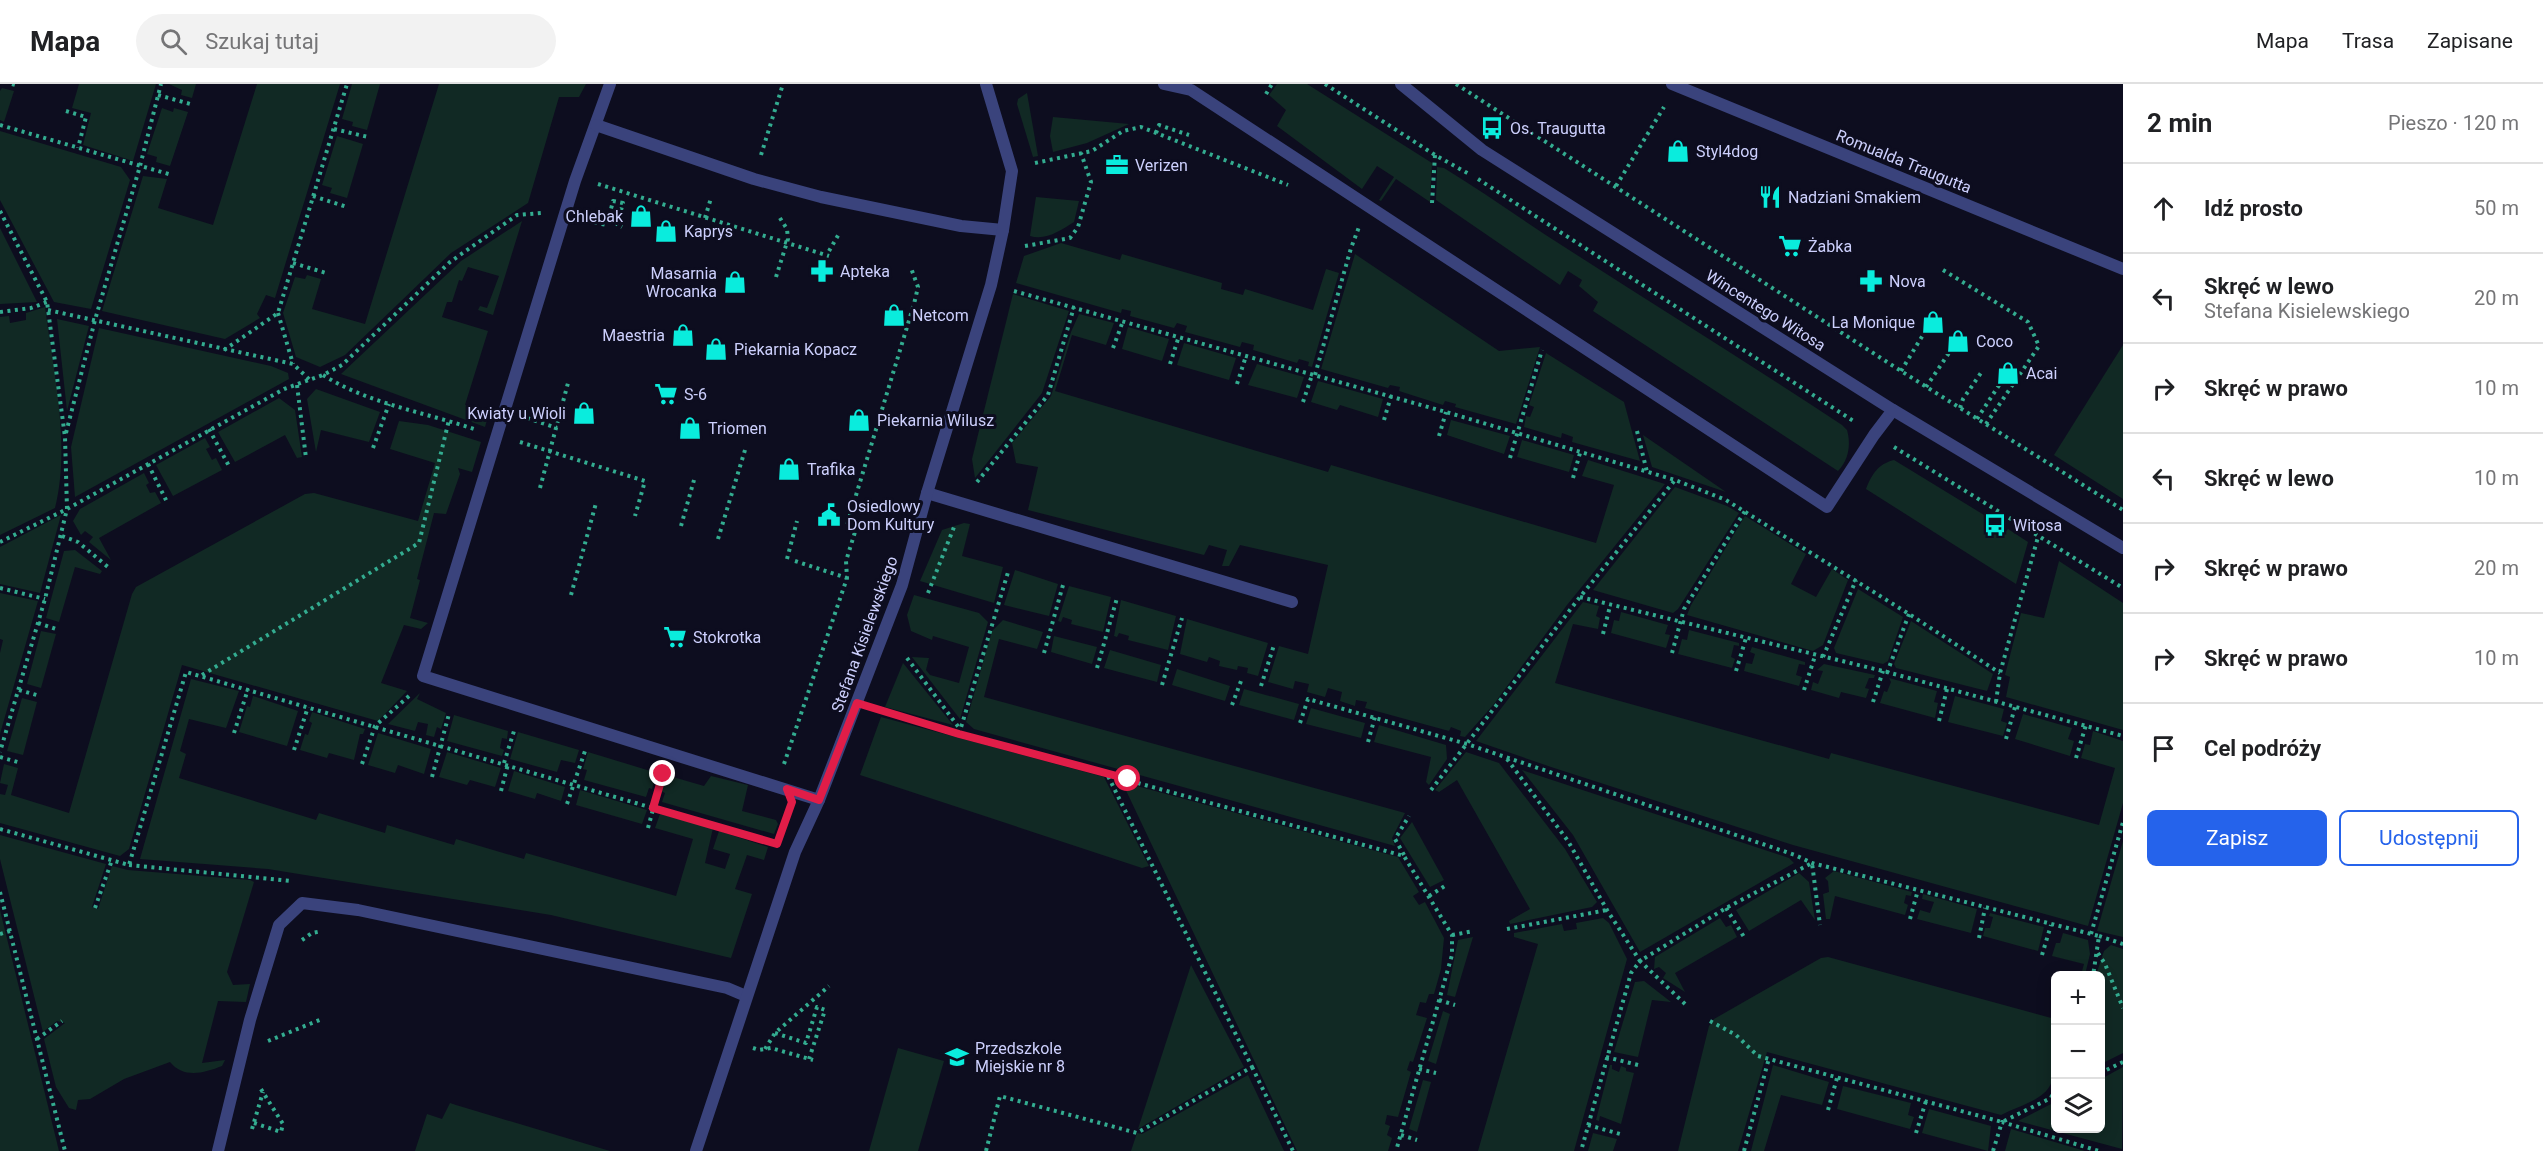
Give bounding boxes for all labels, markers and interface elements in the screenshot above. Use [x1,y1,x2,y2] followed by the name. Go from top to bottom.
[136,14,556,68] search box
[30,25,100,58] text: Mapa
[157,25,190,58] icon: search
[205,29,319,54] text: Szukaj tutaj
[2256,29,2309,53] text: Mapa
[2342,29,2394,53] text: Trasa
[2427,29,2513,53] text: Zapisane
[2147,108,2212,138] text: 2 min
[2388,111,2519,135] text: Pieszo · 120 m
[1479,115,1505,141] bus stop icon: Os. Traugutta
[1510,119,1606,138] place label: Os. Traugutta
[1833,126,1974,197] street label: Romualda Traugutta
[1665,138,1691,164] shop icon: Styl4dog
[1696,142,1758,161] place label: Styl4dog
[1104,152,1130,178] office icon: Verizen
[1135,156,1188,175] place label: Verizen
[1757,184,1783,210] restaurant icon: Nadziani Smakiem
[1788,188,1921,207] place label: Nadziani Smakiem
[2147,192,2180,225] icon: ahead
[2204,196,2303,221] text: Idź prosto
[2474,196,2519,220] text: 50 m
[628,203,654,229] shop icon: Chlebak
[566,207,624,226] place label: Chlebak
[653,218,679,244] shop icon: Kaprys
[684,222,733,241] place label: Kaprys
[1777,233,1803,259] supermarket icon: Żabka
[1808,237,1852,256] place label: Żabka
[809,258,835,284] pharmacy icon: Apteka
[840,262,890,281] place label: Apteka
[646,264,717,301] place label: Masarnia Wrocanka
[1702,266,1829,355] street label: Wincentego Witosa
[1858,268,1884,294] pharmacy icon: Nova
[722,269,748,295] shop icon: Masarnia Wrocanka
[1889,272,1926,291] place label: Nova
[2204,274,2334,299] text: Skręć w lewo
[2147,282,2180,315] icon: left
[2474,286,2519,310] text: 20 m
[2204,299,2410,323] text: Stefana Kisielewskiego
[881,302,907,328] shop icon: Netcom
[912,306,969,325] place label: Netcom
[1920,309,1946,335] shop icon: La Monique
[1831,313,1915,332] place label: La Monique
[670,322,696,348] shop icon: Maestria
[602,326,665,345] place label: Maestria
[1945,328,1971,354] shop icon: Coco
[1976,332,2013,351] place label: Coco
[703,336,729,362] shop icon: Piekarnia Kopacz
[734,340,857,359] place label: Piekarnia Kopacz
[1995,360,2021,386] shop icon: Acai
[2026,364,2057,383] place label: Acai
[2147,372,2180,405] icon: right
[2204,376,2348,401] text: Skręć w prawo
[2474,376,2519,400] text: 10 m
[653,381,679,407] supermarket icon: S-6
[684,385,707,404] place label: S-6
[571,400,597,426] shop icon: Kwiaty u Wioli
[467,404,566,423] place label: Kwiaty u Wioli
[846,407,872,433] shop icon: Piekarnia Wilusz
[877,411,994,430] place label: Piekarnia Wilusz
[677,415,703,441] shop icon: Triomen
[708,419,767,438] place label: Triomen
[776,456,802,482] shop icon: Trafika
[807,460,855,479] place label: Trafika
[2147,462,2180,495] icon: left
[2204,466,2334,491] text: Skręć w lewo
[2474,466,2519,490] text: 10 m
[847,497,935,534] place label: Osiedlowy Dom Kultury
[816,502,842,528] public building icon: Osiedlowy Dom Kultury
[1982,512,2008,538] bus stop icon: Witosa
[2013,516,2062,535] place label: Witosa
[2147,552,2180,585] icon: right
[827,553,902,715] street label: Stefana Kisielewskiego
[2204,556,2348,581] text: Skręć w prawo
[2474,556,2519,580] text: 20 m
[662,624,688,650] supermarket icon: Stokrotka
[693,628,761,647] place label: Stokrotka
[2147,642,2180,675] icon: right
[2204,646,2348,671] text: Skręć w prawo
[2474,646,2519,670] text: 10 m
[2147,732,2180,765] icon: arrive
[2204,736,2321,761] text: Cel podróży
[649,760,675,786] route end
[1114,765,1140,791] route start
[2147,810,2327,866] button: Zapisz
[2339,810,2519,866] button: Udostępnij
[2051,971,2105,1133] map controls
[2051,971,2105,1025] button: +
[2051,1025,2105,1079] button: −
[975,1039,1065,1076] place label: Przedszkole Miejskie nr 8
[944,1044,970,1070] school or university icon: Przedszkole Miejskie nr 8
[2051,1079,2105,1133] button: layers

